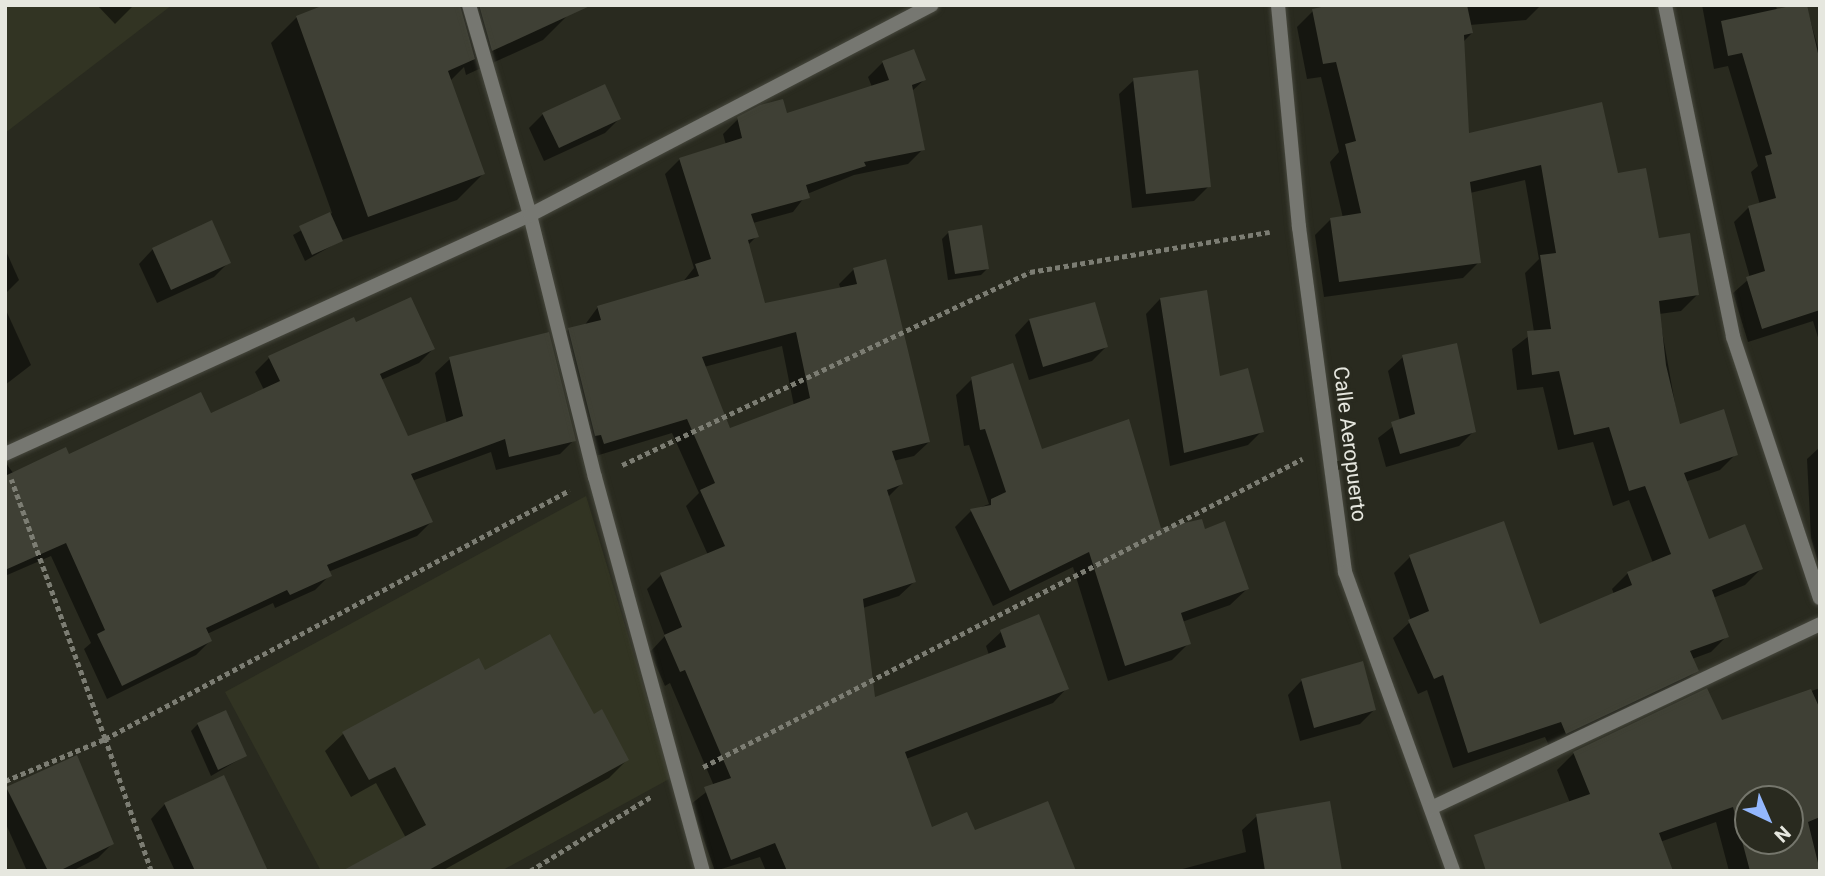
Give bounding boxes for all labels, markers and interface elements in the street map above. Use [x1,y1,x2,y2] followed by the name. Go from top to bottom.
[1328,365,1372,523] street label: Calle Aeropuerto
[1734,785,1804,855] north arrow
[1770,821,1795,847] text: N

